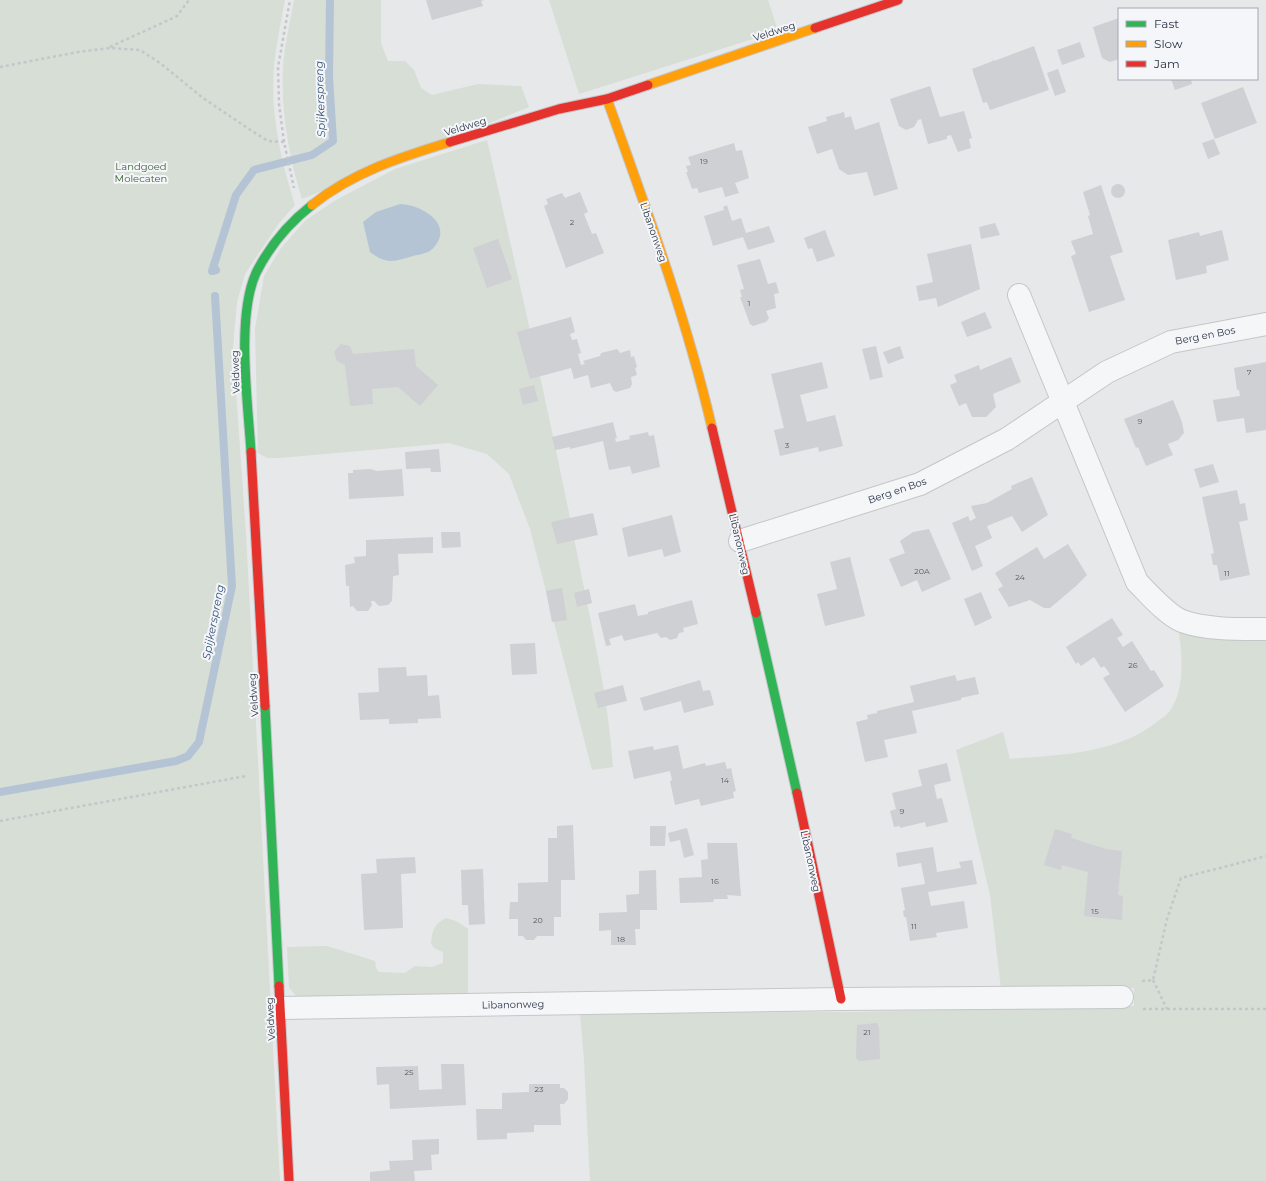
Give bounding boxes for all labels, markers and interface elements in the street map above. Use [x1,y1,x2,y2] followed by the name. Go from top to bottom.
[1118,8,1258,80] legend
[1154,16,1179,31] text: Fast
[751,19,797,44] street label: Veldweg
[1154,36,1183,51] text: Slow
[1153,56,1180,71] text: Jam
[312,60,328,137] water label: Spijkerspreng
[442,114,488,139] street label: Veldweg
[700,156,708,166] house number: 19
[115,160,167,185] park label: Landgoed Molecaten
[637,201,670,264] street label: Libanonweg
[570,217,575,227] house number: 2
[748,298,750,308] house number: 1
[1174,323,1236,348] street label: Berg en Bos
[228,350,243,394] street label: Veldweg
[1247,367,1252,377] house number: 7
[1138,416,1143,426] house number: 9
[785,440,790,450] house number: 3
[866,474,928,507] street label: Berg en Bos
[726,512,753,576] street label: Libanonweg
[914,566,930,576] house number: 20A
[1224,568,1230,578] house number: 11
[1015,572,1026,582] house number: 24
[199,583,227,661] water label: Spijkerspreng
[1128,660,1138,670] house number: 26
[245,673,261,717] street label: Veldweg
[721,775,730,785] house number: 14
[900,806,905,816] house number: 9
[798,829,823,893] street label: Libanonweg
[711,876,719,886] house number: 16
[1091,906,1099,916] house number: 15
[533,915,543,925] house number: 20
[911,921,917,931] house number: 11
[617,934,625,944] house number: 18
[263,997,278,1041] street label: Veldweg
[482,997,544,1012] street label: Libanonweg
[863,1027,871,1037] house number: 21
[404,1067,414,1077] house number: 25
[534,1084,544,1094] house number: 23

